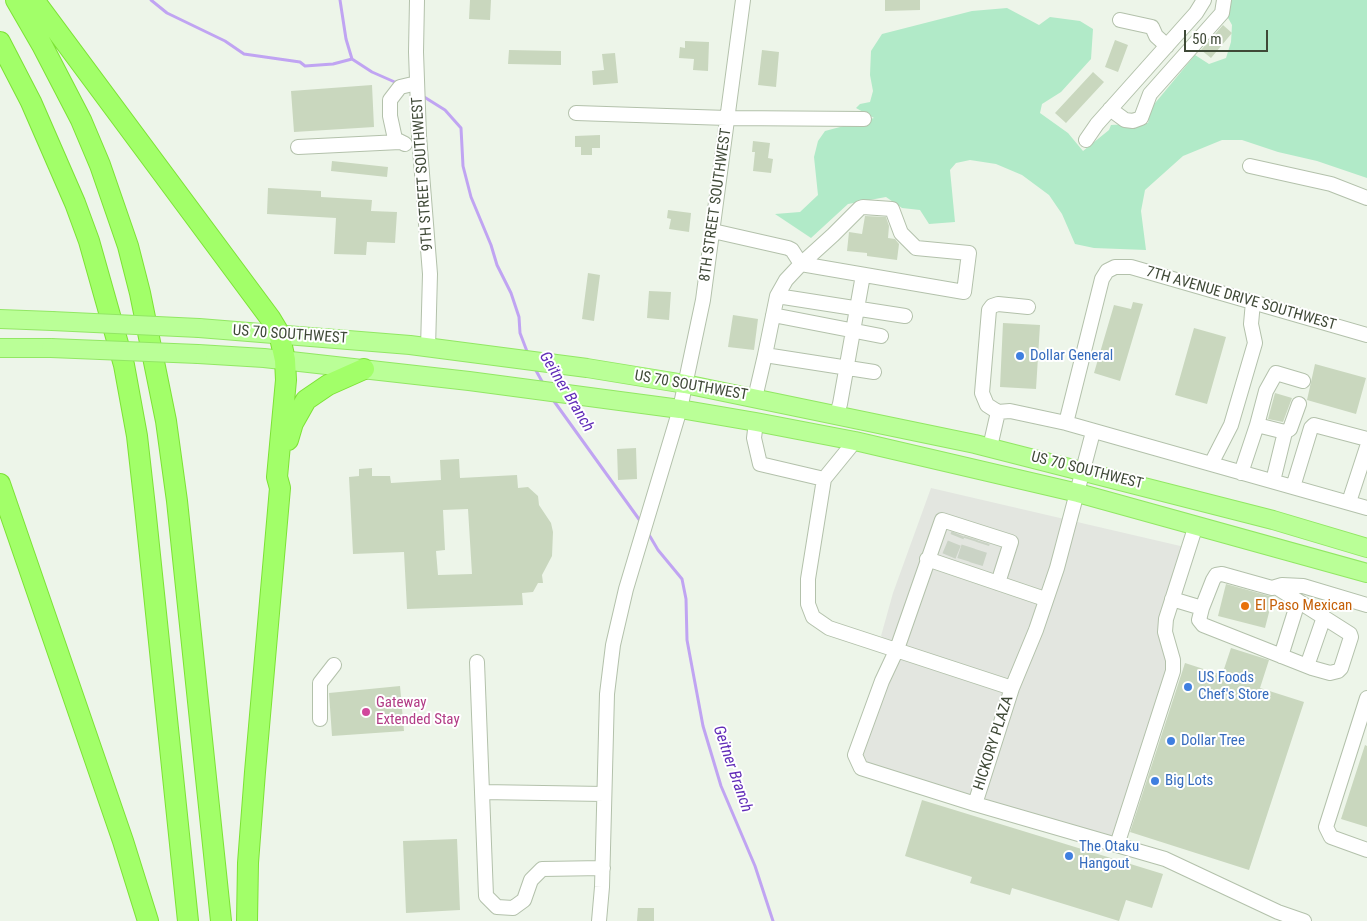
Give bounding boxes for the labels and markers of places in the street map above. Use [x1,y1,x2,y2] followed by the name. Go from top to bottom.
[1030,347,1113,365] place label: Dollar General
[1014,350,1026,362] marker: Dollar General
[1255,597,1352,615] place label: El Paso Mexican
[1239,600,1251,612] marker: El Paso Mexican
[1198,669,1269,704] place label: US Foods Chef's Store
[1182,681,1194,693] marker: US Foods Chef's Store
[376,694,460,729] place label: Gateway Extended Stay
[360,706,372,718] marker: Gateway Extended Stay
[1181,732,1245,750] place label: Dollar Tree
[1165,735,1177,747] marker: Dollar Tree
[1165,772,1213,790] place label: Big Lots
[1149,775,1161,787] marker: Big Lots
[1079,838,1139,873] place label: The Otaku Hangout
[1063,850,1075,862] marker: The Otaku Hangout

